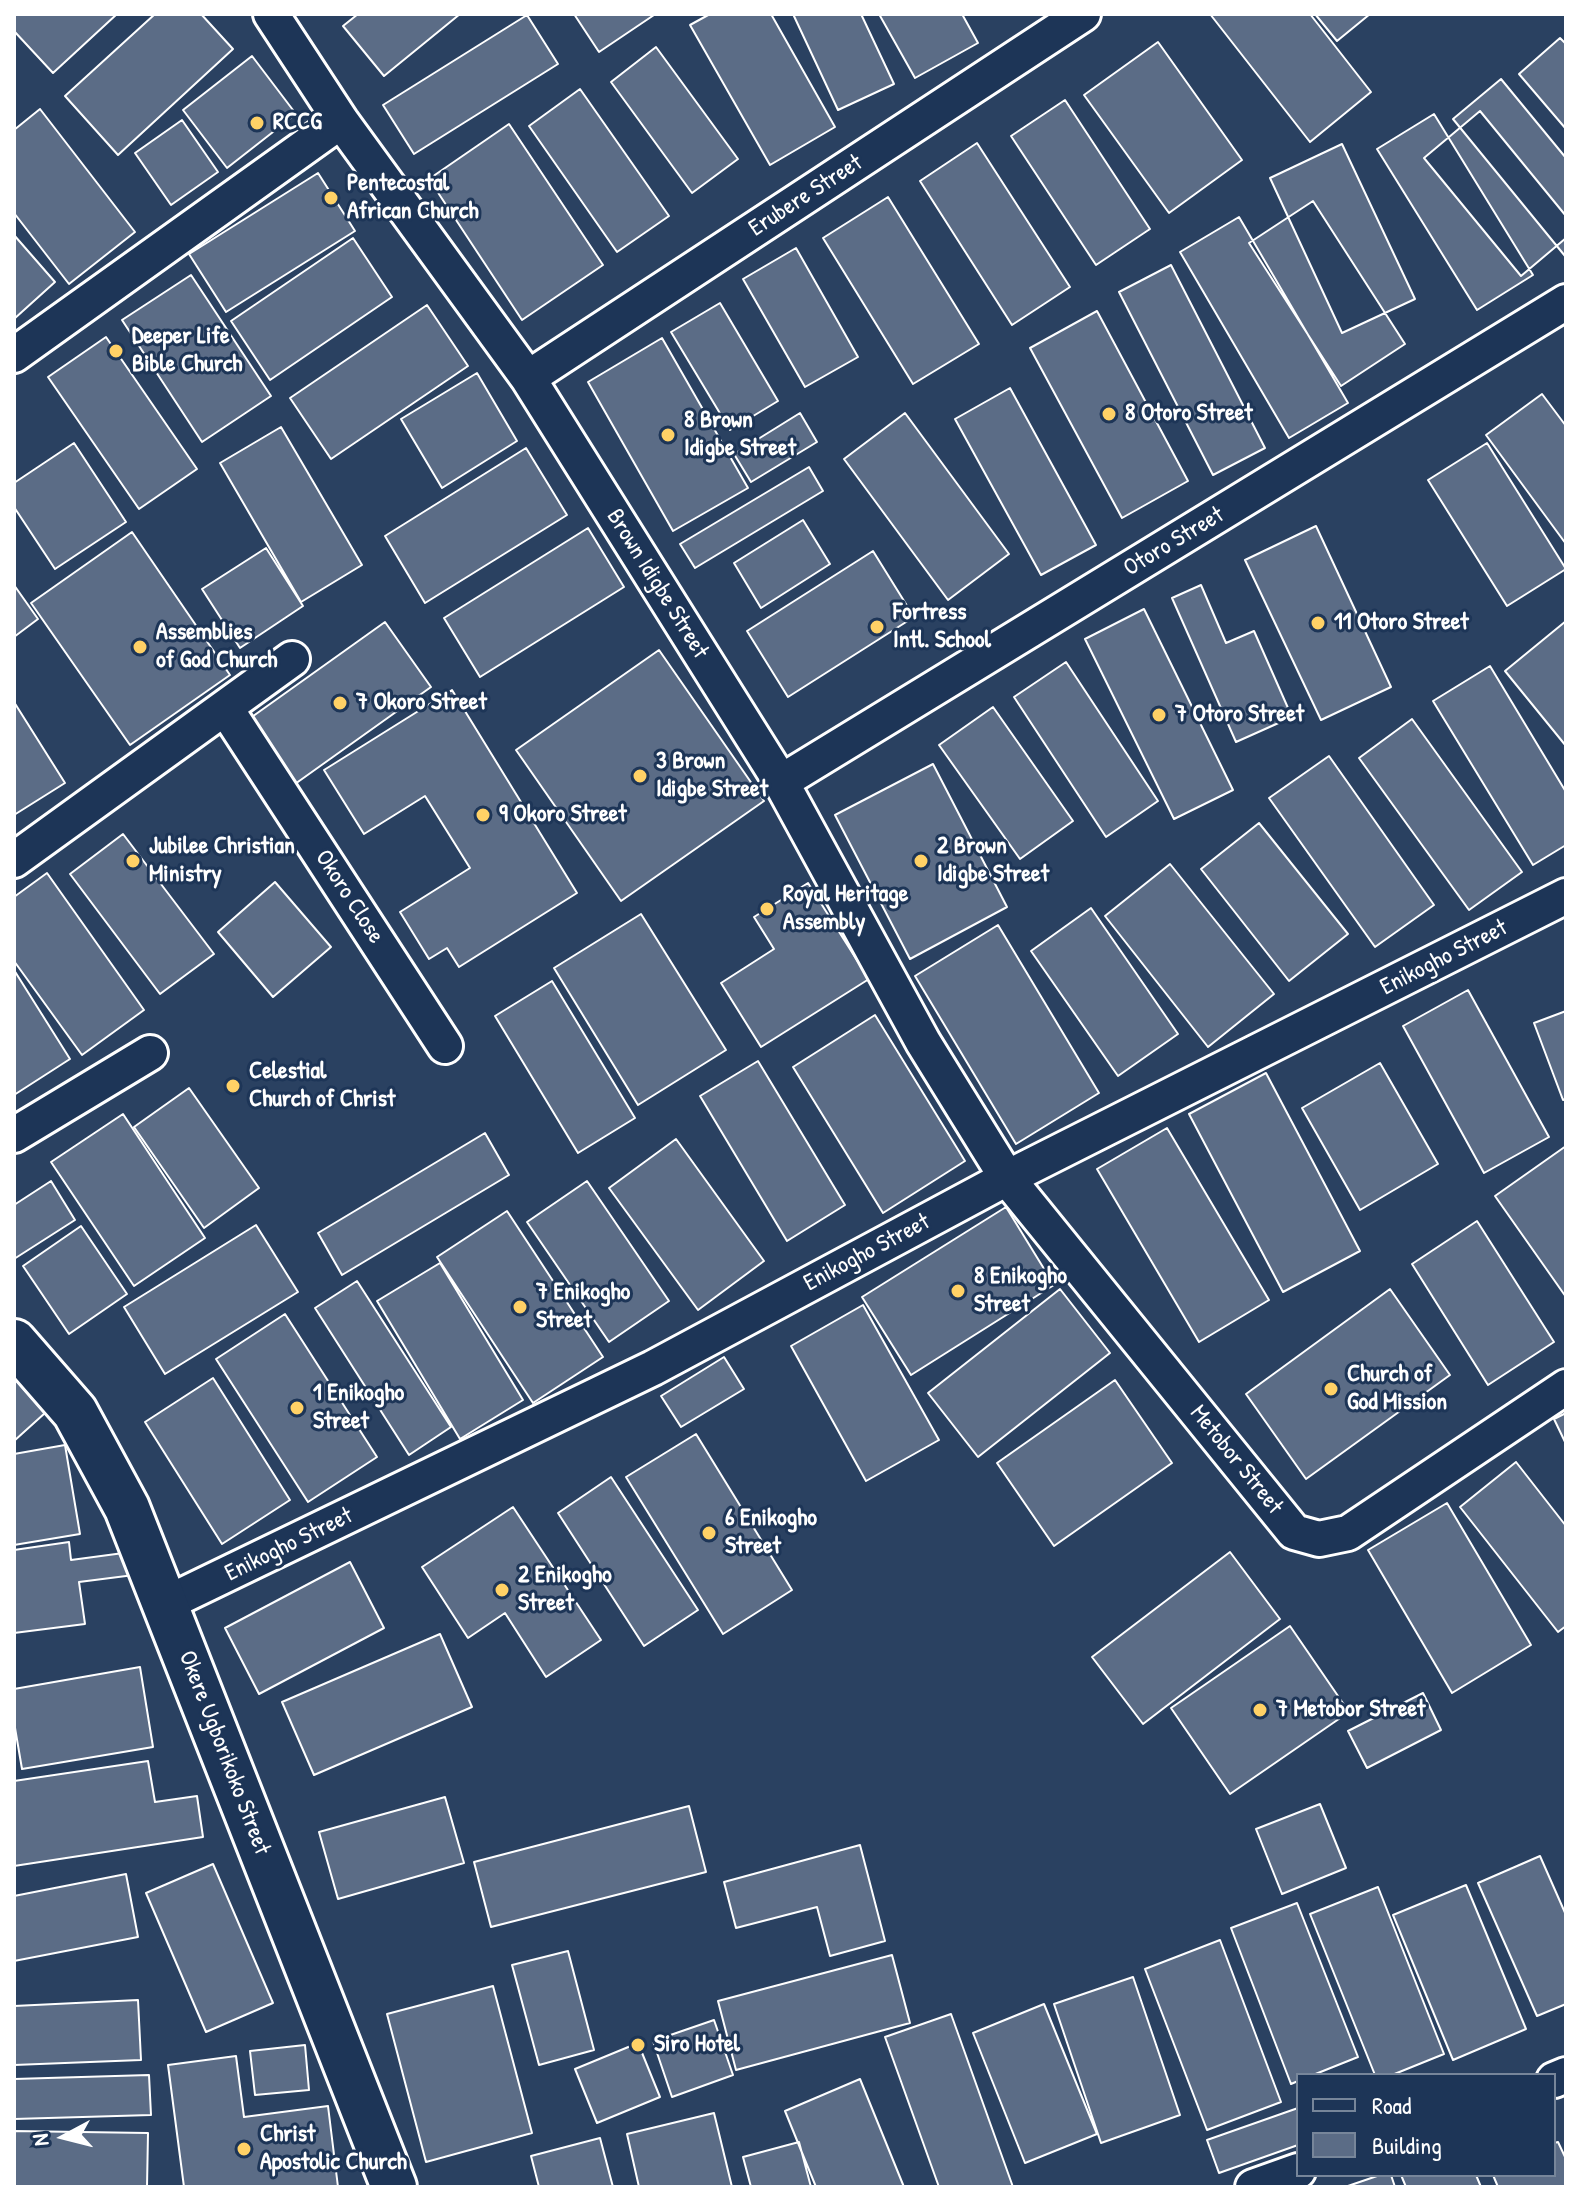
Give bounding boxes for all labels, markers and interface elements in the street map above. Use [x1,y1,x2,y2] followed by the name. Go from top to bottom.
[273,109,322,137] place label: RCCG
[248,114,266,132] marker: RCCG
[744,149,868,243] street label: Erubere Street
[347,170,478,226] place label: Pentecostal African Church
[322,189,340,207] marker: Pentecostal African Church
[132,323,242,379] place label: Deeper Life Bible Church
[107,342,125,360] marker: Deeper Life Bible Church
[1125,400,1252,428] place label: 8 Otoro Street
[1100,405,1118,423] marker: 8 Otoro Street
[684,407,796,463] place label: 8 Brown Idigbe Street
[659,426,677,444] marker: 8 Brown Idigbe Street
[1119,501,1229,583] street label: Otoro Street
[600,504,714,664] street label: Brown Idigbe Street
[893,599,991,655] place label: Fortress Intl. School
[1334,609,1469,637] place label: 11 Otoro Street
[1309,614,1327,632] marker: 11 Otoro Street
[868,618,886,636] marker: Fortress Intl. School
[156,619,277,675] place label: Assemblies of God Church
[131,638,149,656] marker: Assemblies of God Church
[356,689,487,717] place label: 7 Okoro Street
[331,694,349,712] marker: 7 Okoro Street
[1175,701,1304,729] place label: 7 Otoro Street
[1150,706,1168,724] marker: 7 Otoro Street
[656,748,768,804] place label: 3 Brown Idigbe Street
[631,767,649,785] marker: 3 Brown Idigbe Street
[499,801,627,829] place label: 9 Okoro Street
[474,806,492,824] marker: 9 Okoro Street
[149,833,295,889] place label: Jubilee Christian Ministry
[937,833,1049,889] place label: 2 Brown Idigbe Street
[308,845,390,949] street label: Okoro Close
[124,852,142,870] marker: Jubilee Christian Ministry
[912,852,930,870] marker: 2 Brown Idigbe Street
[783,881,908,937] place label: Royal Heritage Assembly
[758,900,776,918] marker: Royal Heritage Assembly
[1376,914,1512,1002] street label: Enikogho Street
[249,1058,395,1114] place label: Celestial Church of Christ
[224,1077,242,1095] marker: Celestial Church of Christ
[799,1208,935,1298] street label: Enikogho Street
[974,1263,1067,1319] place label: 8 Enikogho Street
[536,1279,630,1335] place label: 7 Enikogho Street
[949,1282,967,1300] marker: 8 Enikogho Street
[511,1298,529,1316] marker: 7 Enikogho Street
[1347,1361,1447,1417] place label: Church of God Mission
[313,1380,404,1436] place label: 1 Enikogho Street
[1322,1380,1340,1398] marker: Church of God Mission
[288,1399,306,1417] marker: 1 Enikogho Street
[1183,1400,1289,1520] street label: Metobor Street
[221,1502,357,1588] street label: Enikogho Street
[725,1505,817,1561] place label: 6 Enikogho Street
[700,1524,718,1542] marker: 6 Enikogho Street
[518,1562,612,1618] place label: 2 Enikogho Street
[493,1581,511,1599] marker: 2 Enikogho Street
[172,1647,276,1859] street label: Okere Ugborikoko Street
[1276,1696,1425,1724] place label: 7 Metobor Street
[1251,1701,1269,1719] marker: 7 Metobor Street
[654,2031,740,2059] place label: Siro Hotel
[629,2036,647,2054] marker: Siro Hotel
[1296,2073,1556,2177] legend
[1372,2089,1411,2121] text: Road
[24,2097,104,2177] north arrow
[260,2121,407,2177] place label: Christ Apostolic Church
[1372,2129,1442,2161] text: Building
[25,2132,56,2148] text: N
[235,2140,253,2158] marker: Christ Apostolic Church

